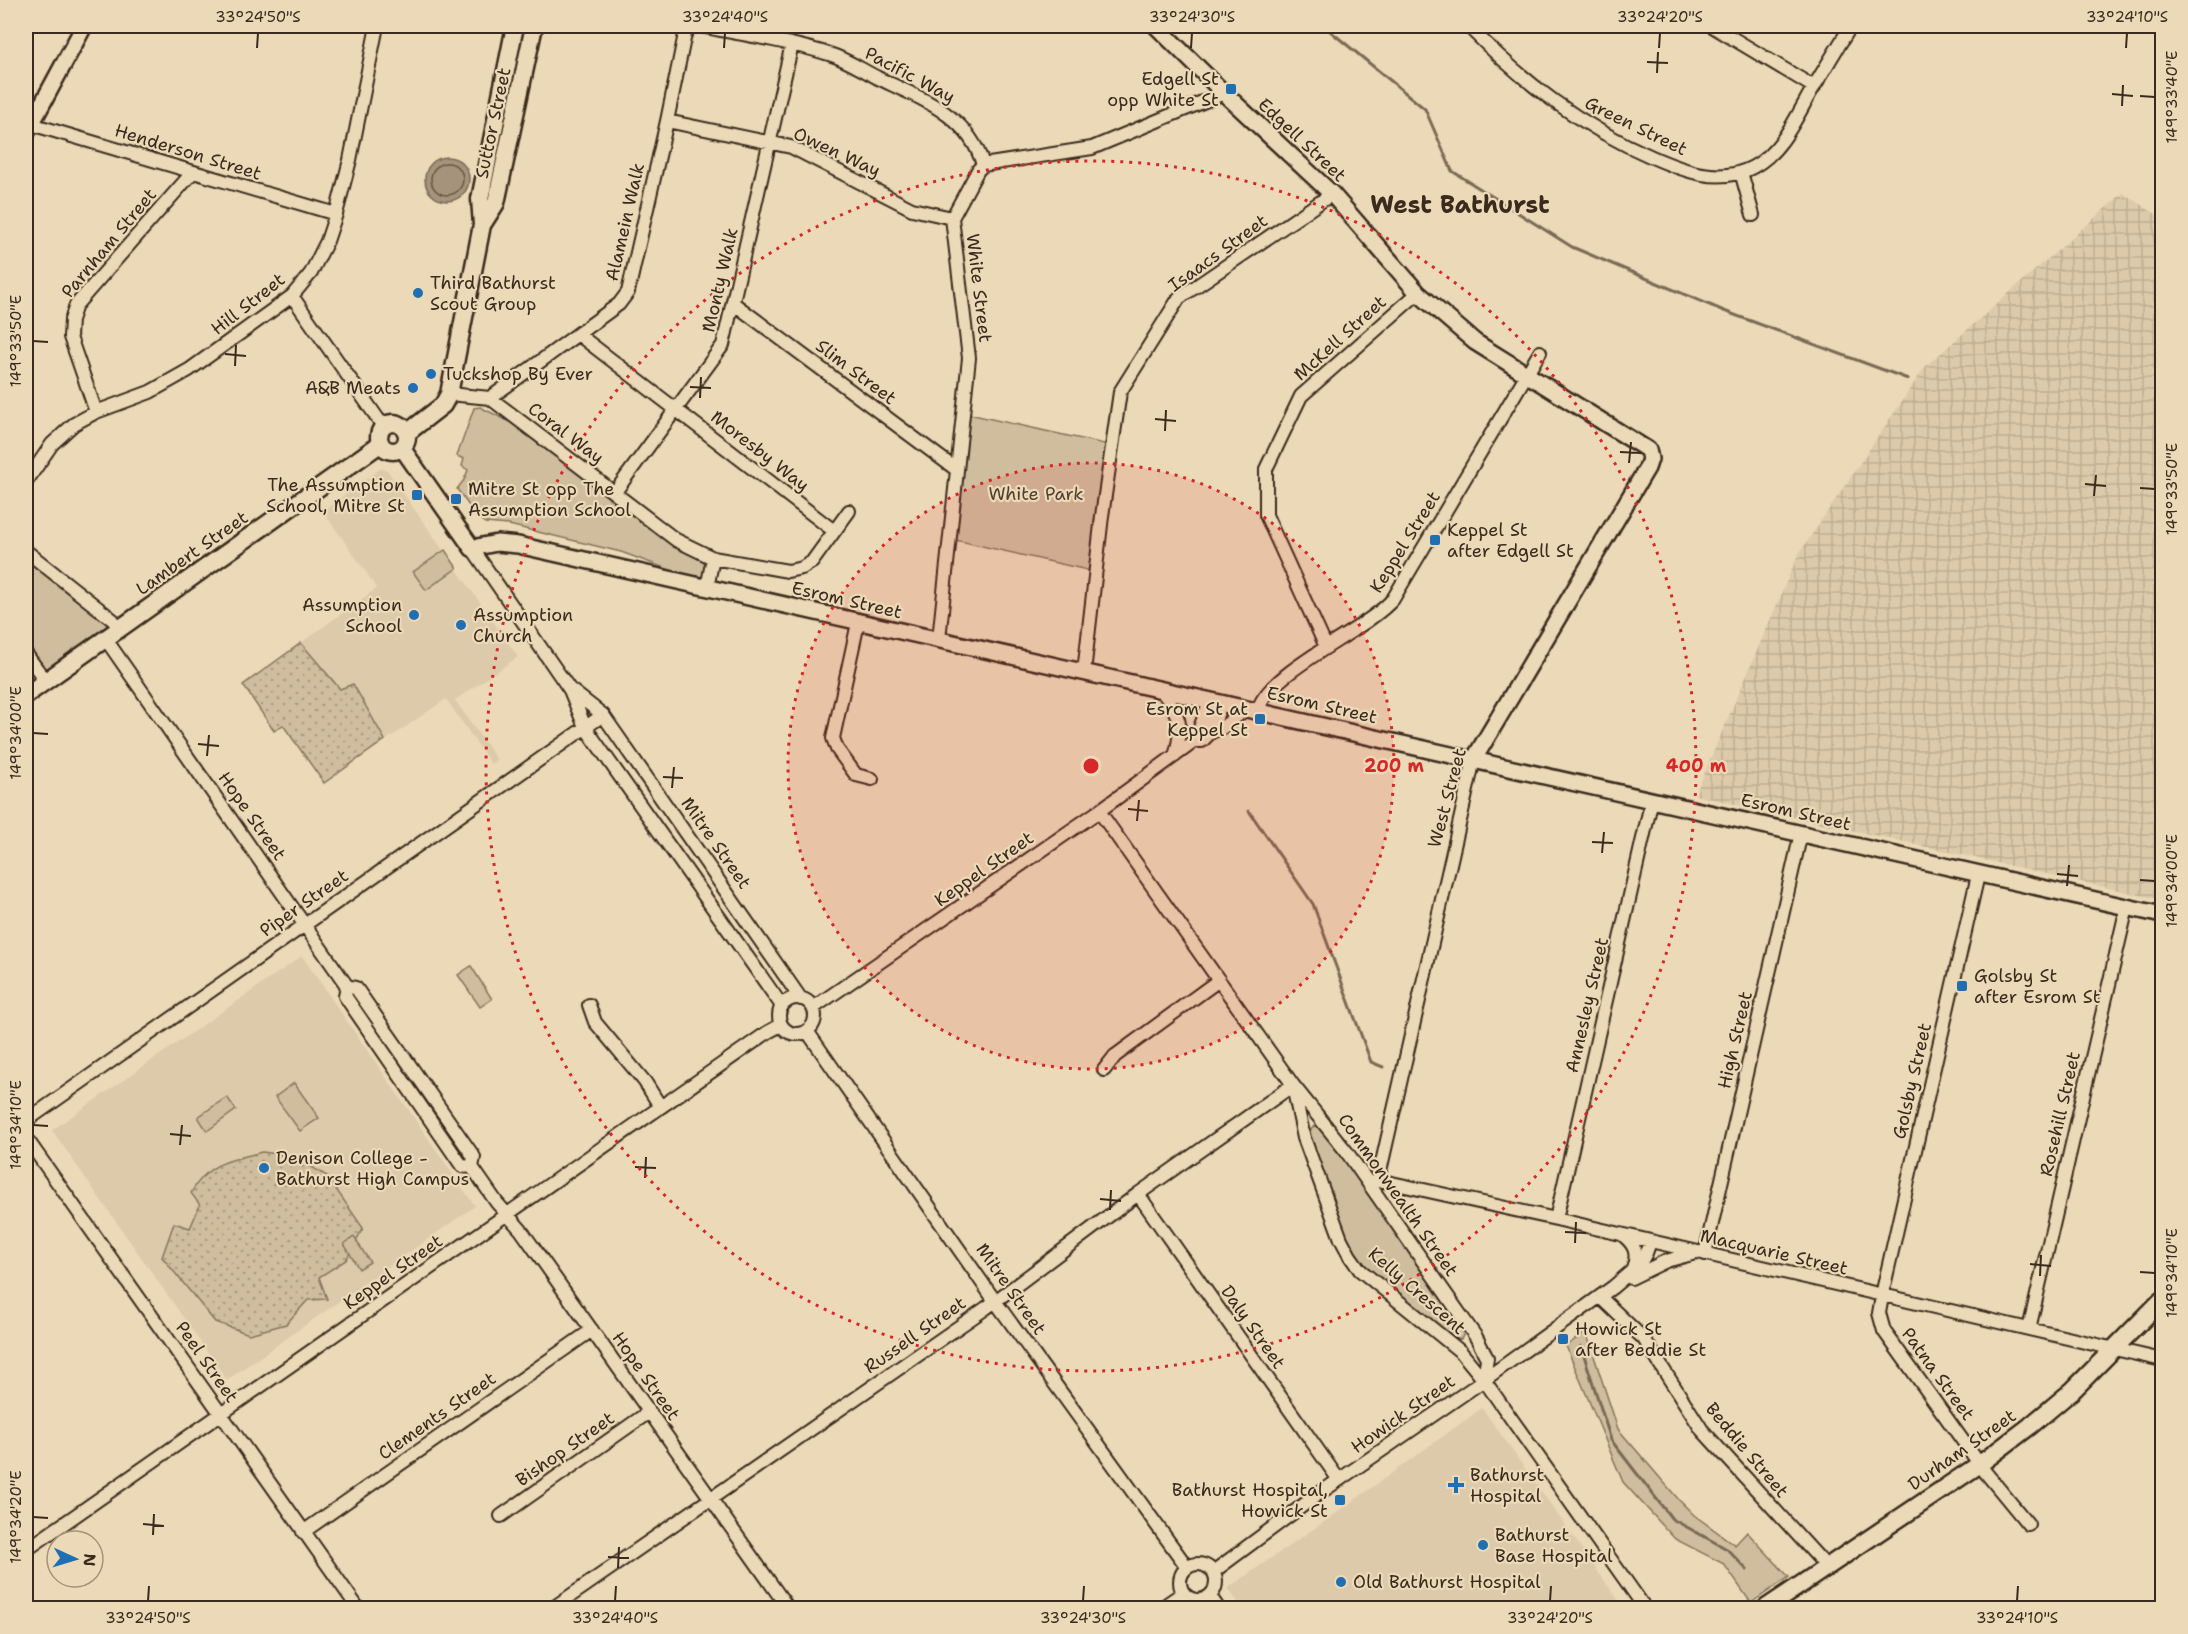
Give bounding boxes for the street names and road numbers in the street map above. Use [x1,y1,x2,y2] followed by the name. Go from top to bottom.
[861,41,959,109] street label: Pacific Way
[470,65,517,181] street label: Suttor Street
[1581,91,1691,161] street label: Green Street
[1253,93,1351,187] street label: Edgell Street
[112,118,264,186] street label: Henderson Street
[790,121,884,183] street label: Owen Way
[600,161,650,283] street label: Alamein Walk
[56,183,162,303] street label: Parnham Street
[1164,209,1273,297] street label: Isaacs Street
[696,225,744,335] street label: Monty Walk
[960,232,998,344] street label: White Street
[206,267,290,340] street label: Hill Street
[1289,290,1392,386] street label: McKell Street
[811,334,901,410] street label: Slim Street
[523,397,609,469] street label: Coral Way
[706,405,814,497] street label: Moresby Way
[1364,486,1446,597] street label: Keppel Street
[131,505,253,601] street label: Lambert Street
[790,576,905,624] street label: Esrom Street
[1265,681,1380,729] street label: Esrom Street
[1422,745,1472,850] street label: West Street
[213,767,292,865] street label: Hope Street
[1739,788,1854,836] street label: Esrom Street
[676,792,756,894] street label: Mitre Street
[930,826,1038,912] street label: Keppel Street
[255,864,353,942] street label: Piper Street
[1560,935,1614,1075] street label: Annesley Street
[1712,989,1758,1091] street label: High Street
[1887,1020,1937,1141] street label: Golsby Street
[2034,1049,2086,1179] street label: Rosehill Street
[1333,1109,1463,1281] street label: Commonwealth Street
[1698,1223,1850,1281] street label: Macquarie Street
[339,1229,447,1315] street label: Keppel Street
[971,1238,1051,1340] street label: Mitre Street
[1363,1242,1471,1340] street label: Kelly Crescent
[1215,1280,1291,1374] street label: Daly Street
[859,1291,971,1379] street label: Russell Street
[170,1317,244,1408] street label: Peel Street
[1896,1323,1980,1425] street label: Patna Street
[607,1327,686,1425] street label: Hope Street
[373,1366,501,1466] street label: Clements Street
[1346,1369,1460,1459] street label: Howick Street
[1700,1397,1794,1503] street label: Beddie Street
[1903,1404,2021,1496] street label: Durham Street
[511,1406,619,1492] street label: Bishop Street

